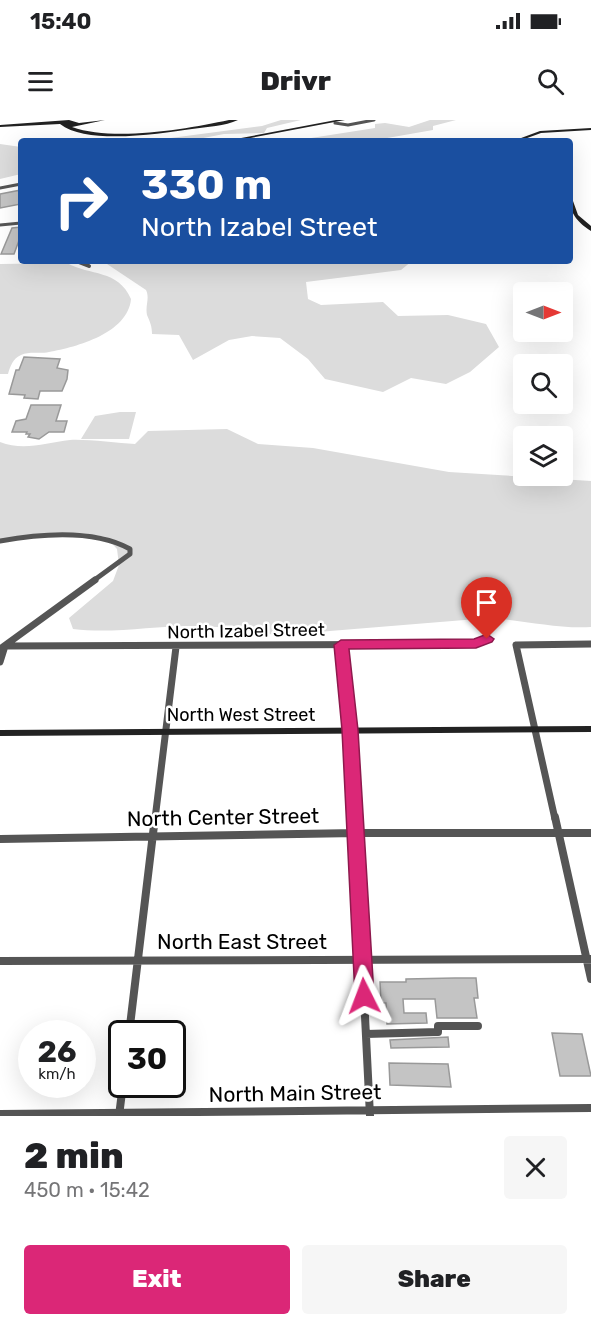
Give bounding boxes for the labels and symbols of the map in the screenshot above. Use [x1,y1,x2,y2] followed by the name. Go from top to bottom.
[513,282,573,342] north arrow
[461,577,512,639] pin
[167,619,325,643] street label: North Izabel Street
[167,704,315,726] street label: North West Street
[127,803,319,831] street label: North Center Street
[157,929,327,954] street label: North East Street
[332,964,396,1028] position arrow
[108,1020,186,1098] speed limit sign: 30
[208,1079,382,1107] street label: North Main Street

